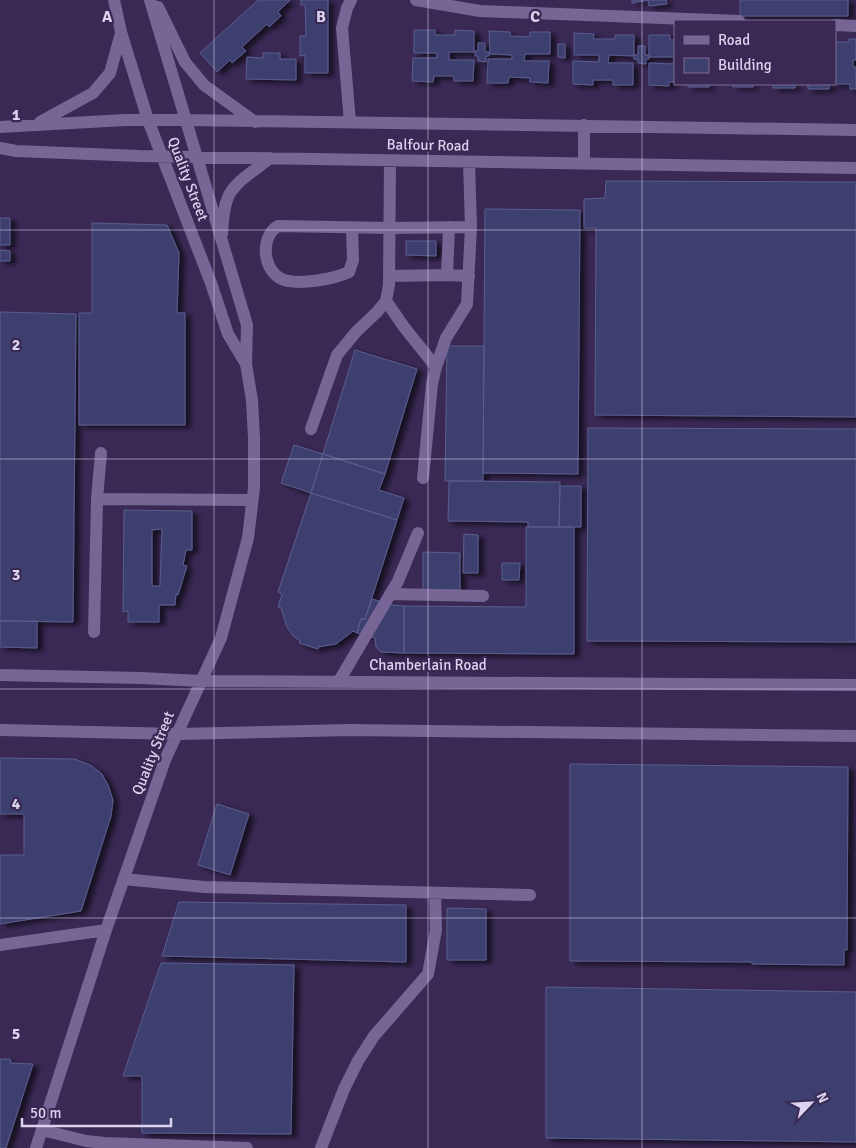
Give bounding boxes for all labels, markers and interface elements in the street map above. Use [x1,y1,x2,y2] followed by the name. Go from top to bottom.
[102,7,113,27] text: A
[316,7,326,27] text: B
[530,7,540,27] text: C
[674,20,836,85] legend
[718,31,750,49] text: Road
[718,56,772,74] text: Building
[12,105,21,125] text: 1
[164,134,212,224] street label: Quality Street
[386,135,470,155] street label: Balfour Road
[12,335,20,355] text: 2
[12,565,20,585] text: 3
[369,656,487,674] street label: Chamberlain Road
[128,709,178,797] street label: Quality Street
[12,794,21,814] text: 4
[12,1024,20,1044] text: 5
[786,1078,836,1128] north arrow
[813,1090,832,1106] text: N
[22,1096,171,1128] scale bar
[30,1104,61,1122] text: 50 m

